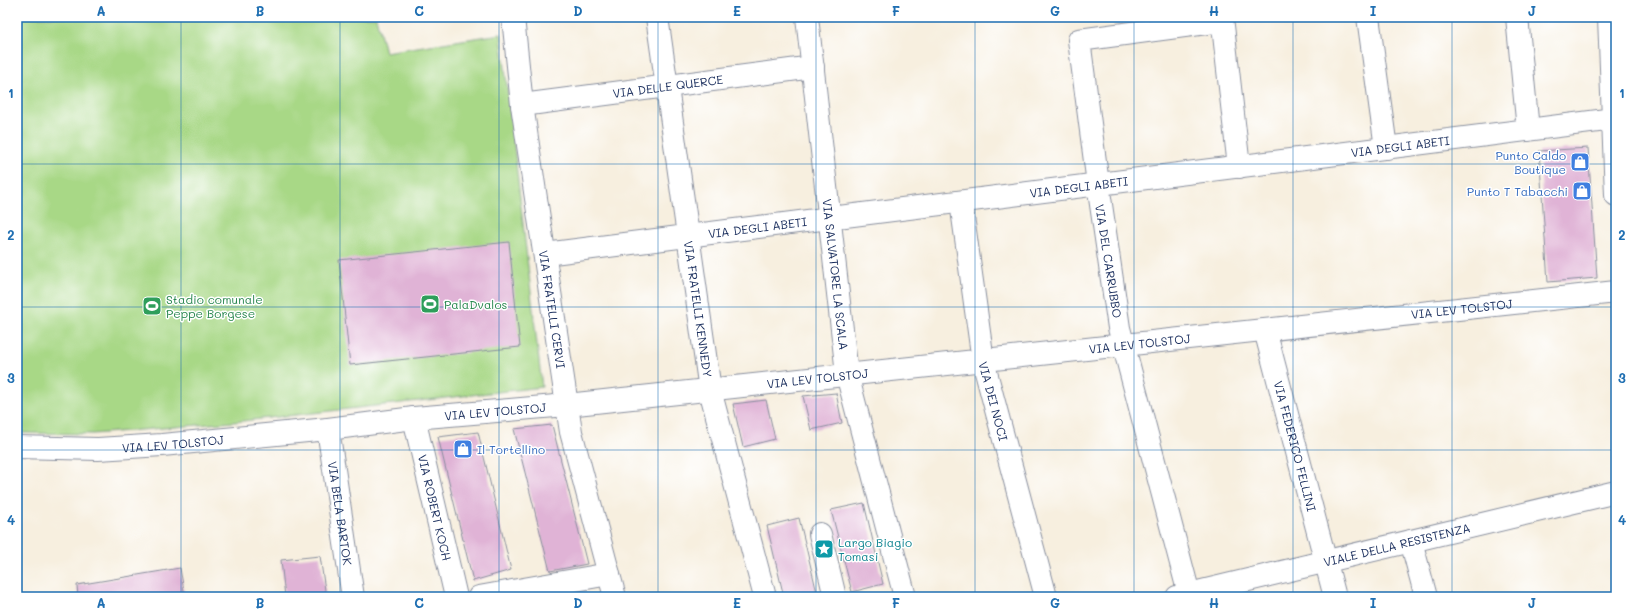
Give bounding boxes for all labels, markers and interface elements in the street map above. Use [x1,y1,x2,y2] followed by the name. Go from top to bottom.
[96,2,106,19] text: A
[256,2,265,19] text: B
[414,2,424,19] text: C
[573,2,583,19] text: D
[733,2,741,19] text: E
[892,2,900,19] text: F
[1050,2,1060,19] text: G
[1209,2,1219,19] text: H
[1370,2,1377,19] text: I
[1528,2,1536,19] text: J
[612,71,724,101] street label: VIA DELLE QUERCE
[8,84,14,101] text: 1
[1619,84,1625,101] text: 1
[1350,132,1450,160] street label: VIA DEGLI ABETI
[1495,147,1566,177] place label: Punto Caldo Boutique
[1569,151,1591,173] shop icon: Punto Caldo Boutique
[1029,172,1129,201] street label: VIA DEGLI ABETI
[1571,180,1593,202] shop icon: Punto T Tabacchi
[1467,183,1568,199] place label: Punto T Tabacchi
[819,198,852,351] street label: VIA SALVATORE LA SCALA
[1092,203,1126,319] street label: VIA DEL CARRUBBO
[707,213,808,241] street label: VIA DEGLI ABETI
[7,226,15,243] text: 2
[1618,226,1626,243] text: 2
[681,240,716,379] street label: VIA FRATELLI KENNEDY
[536,249,569,369] street label: VIA FRATELLI CERVI
[166,291,263,321] place label: Stadio comunale Peppe Borgese
[419,293,441,315] sports icon: PalaDvalos
[141,295,163,317] sports icon: Stadio comunale Peppe Borgese
[1410,295,1514,322] street label: VIA LEV TOLSTOJ
[444,296,507,312] place label: PalaDvalos
[1088,330,1191,357] street label: VIA LEV TOLSTOJ
[975,360,1012,443] street label: VIA DEI NOCI
[766,365,869,391] street label: VIA LEV TOLSTOJ
[7,369,15,386] text: 3
[1618,369,1626,386] text: 3
[1271,379,1320,513] street label: VIA FEDERICO FELLINI
[444,399,547,423] street label: VIA LEV TOLSTOJ
[121,431,225,455] street label: VIA LEV TOLSTOJ
[452,438,474,460] shop icon: Il Tortellino
[477,441,545,457] place label: Il Tortellino
[415,453,455,562] street label: VIA ROBERT KOCH
[325,460,356,567] street label: VIA BELA BARTOK
[7,511,15,528] text: 4
[1618,511,1626,528] text: 4
[1322,519,1472,570] street label: VIALE DELLA RESISTENZA
[838,534,912,564] place label: Largo Biagio Tomasi
[813,538,835,560] place icon: Largo Biagio Tomasi
[96,594,106,611] text: A
[256,594,265,611] text: B
[414,594,424,611] text: C
[573,594,583,611] text: D
[733,594,741,611] text: E
[892,594,900,611] text: F
[1050,594,1060,611] text: G
[1209,594,1219,611] text: H
[1370,594,1377,611] text: I
[1528,594,1536,611] text: J

